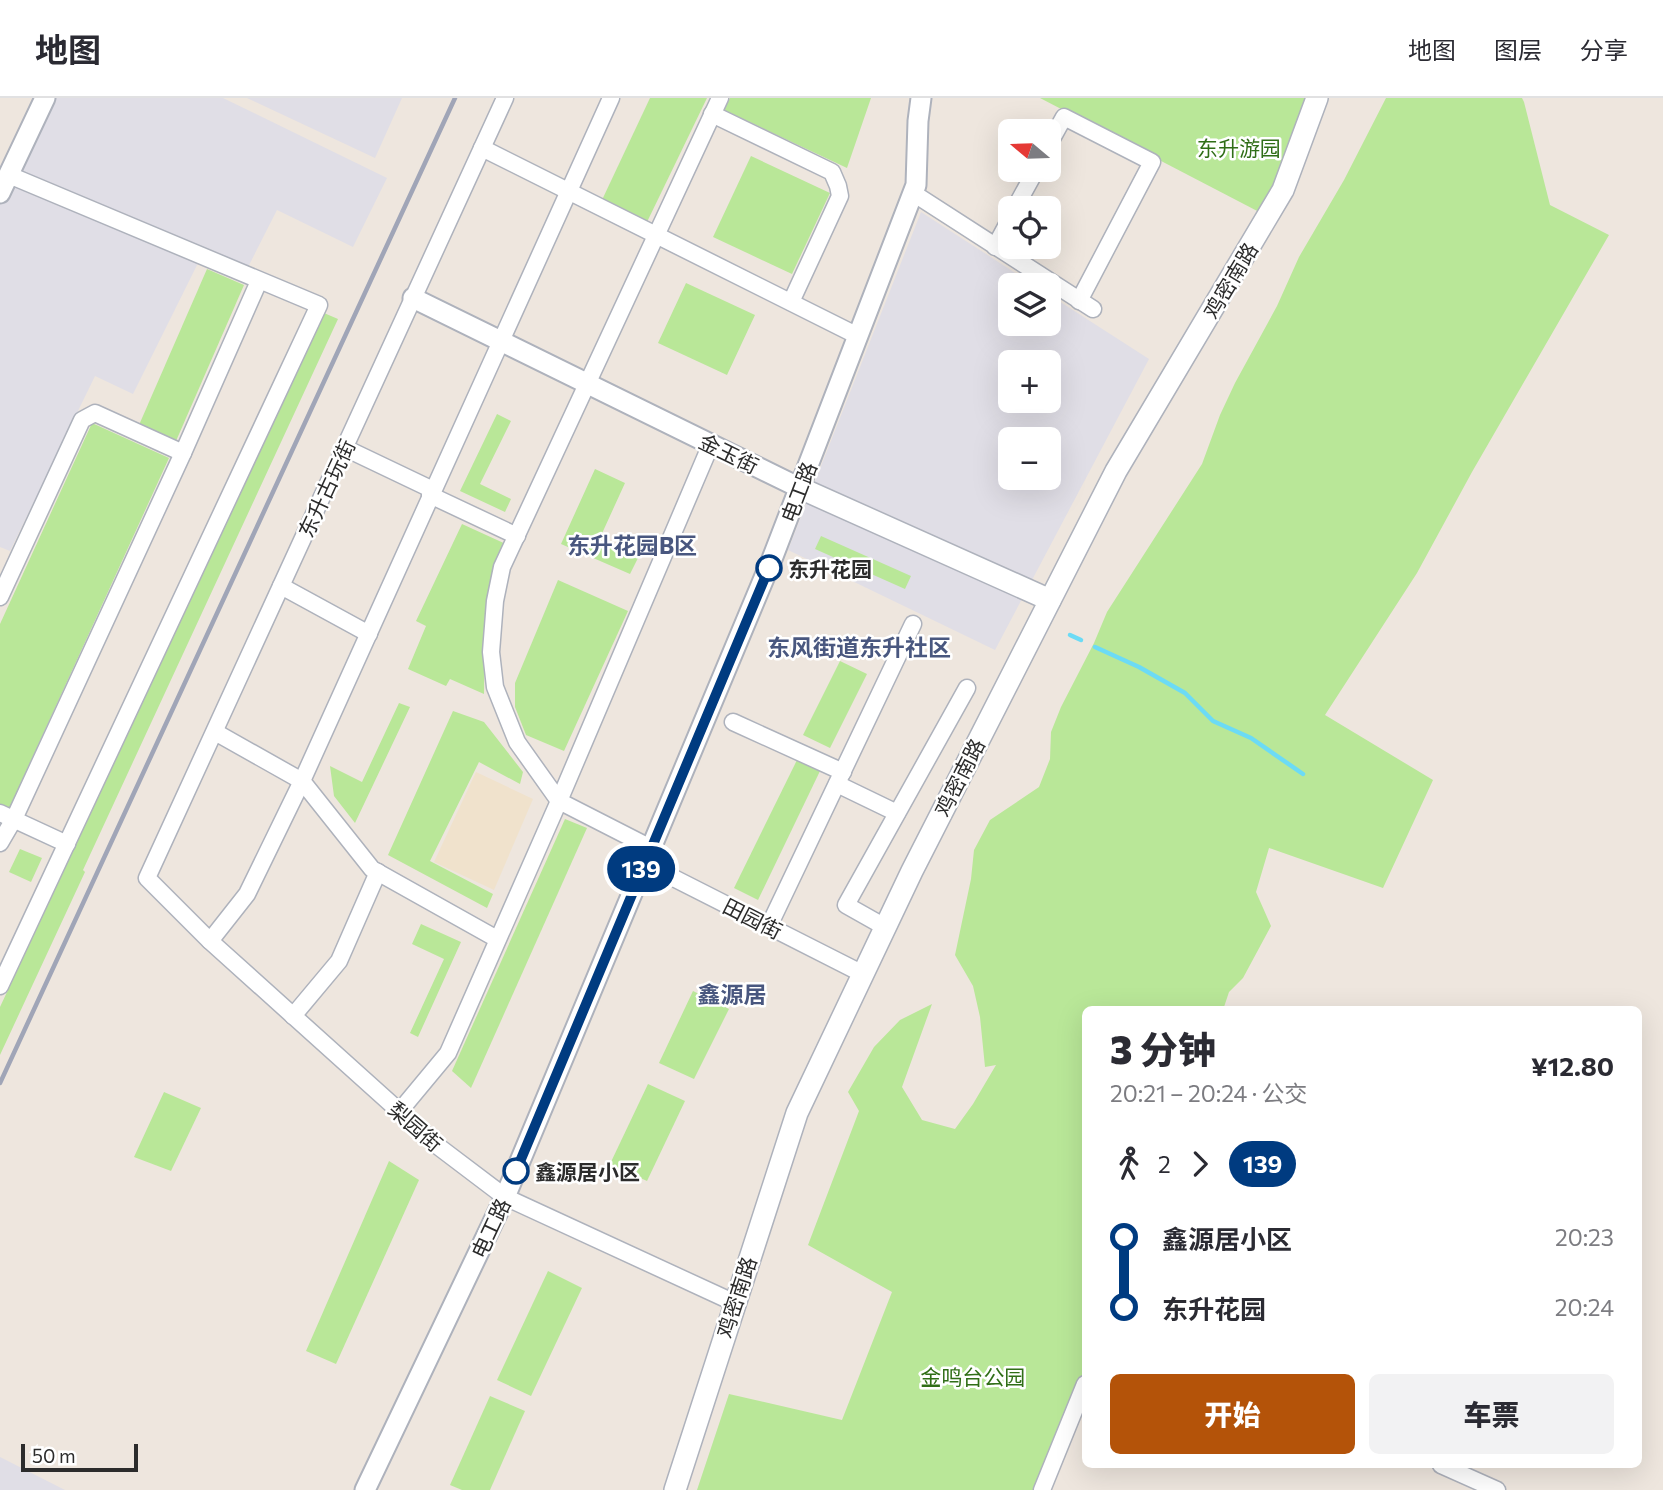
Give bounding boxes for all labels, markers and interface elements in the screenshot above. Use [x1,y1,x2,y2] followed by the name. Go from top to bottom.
[35,28,101,69] text: 地图
[1408,35,1456,64] text: 地图
[1494,35,1542,64] text: 图层
[1580,35,1628,64] text: 分享
[998,119,1060,182] north arrow
[998,119,1061,490] map controls
[1197,135,1281,160] park label: 东升游园
[998,196,1061,259] button: locate
[1198,238,1262,322] street label: 鸡密南路
[998,273,1061,336] button: layers
[998,350,1061,413] button: +
[998,427,1061,490] button: −
[695,428,763,478] street label: 金玉街
[292,435,360,541] street label: 东升古玩街
[775,458,821,526] street label: 电工路
[567,531,697,559] district label: 东升花园B区
[756,555,782,581] marker: 东升花园
[788,556,872,581] place label: 东升花园
[767,633,951,661] district label: 东风街道东升社区
[929,734,989,820] street label: 鸡密南路
[601,846,681,892] line badge: 139
[621,854,661,883] text: 139
[719,893,787,943] street label: 田园街
[698,980,767,1008] district label: 鑫源居
[1110,1025,1216,1072] text: 3 分钟
[1531,1050,1614,1081] text: ¥12.80
[1110,1079,1308,1107] text: 20:21 – 20:24 · 公交
[384,1096,448,1156] street label: 梨园街
[1110,1145,1148,1183] icon: walk
[1181,1145,1219,1183] icon: forward
[1243,1149,1282,1178] text: 139
[1158,1150,1171,1178] text: 2
[503,1158,529,1184] marker: 鑫源居小区
[535,1159,640,1184] place label: 鑫源居小区
[465,1194,515,1262] street label: 电工路
[1162,1223,1292,1254] text: 鑫源居小区
[1555,1223,1614,1251] text: 20:23
[711,1253,761,1341] street label: 鸡密南路
[1162,1293,1266,1324] text: 东升花园
[1555,1293,1614,1321] text: 20:24
[921,1364,1026,1389] park label: 金鸣台公园
[1110,1374,1355,1454] button: 开始
[1369,1374,1614,1454] button: 车票
[21,1441,138,1473] scale bar
[32,1444,76,1467] text: 50 m

